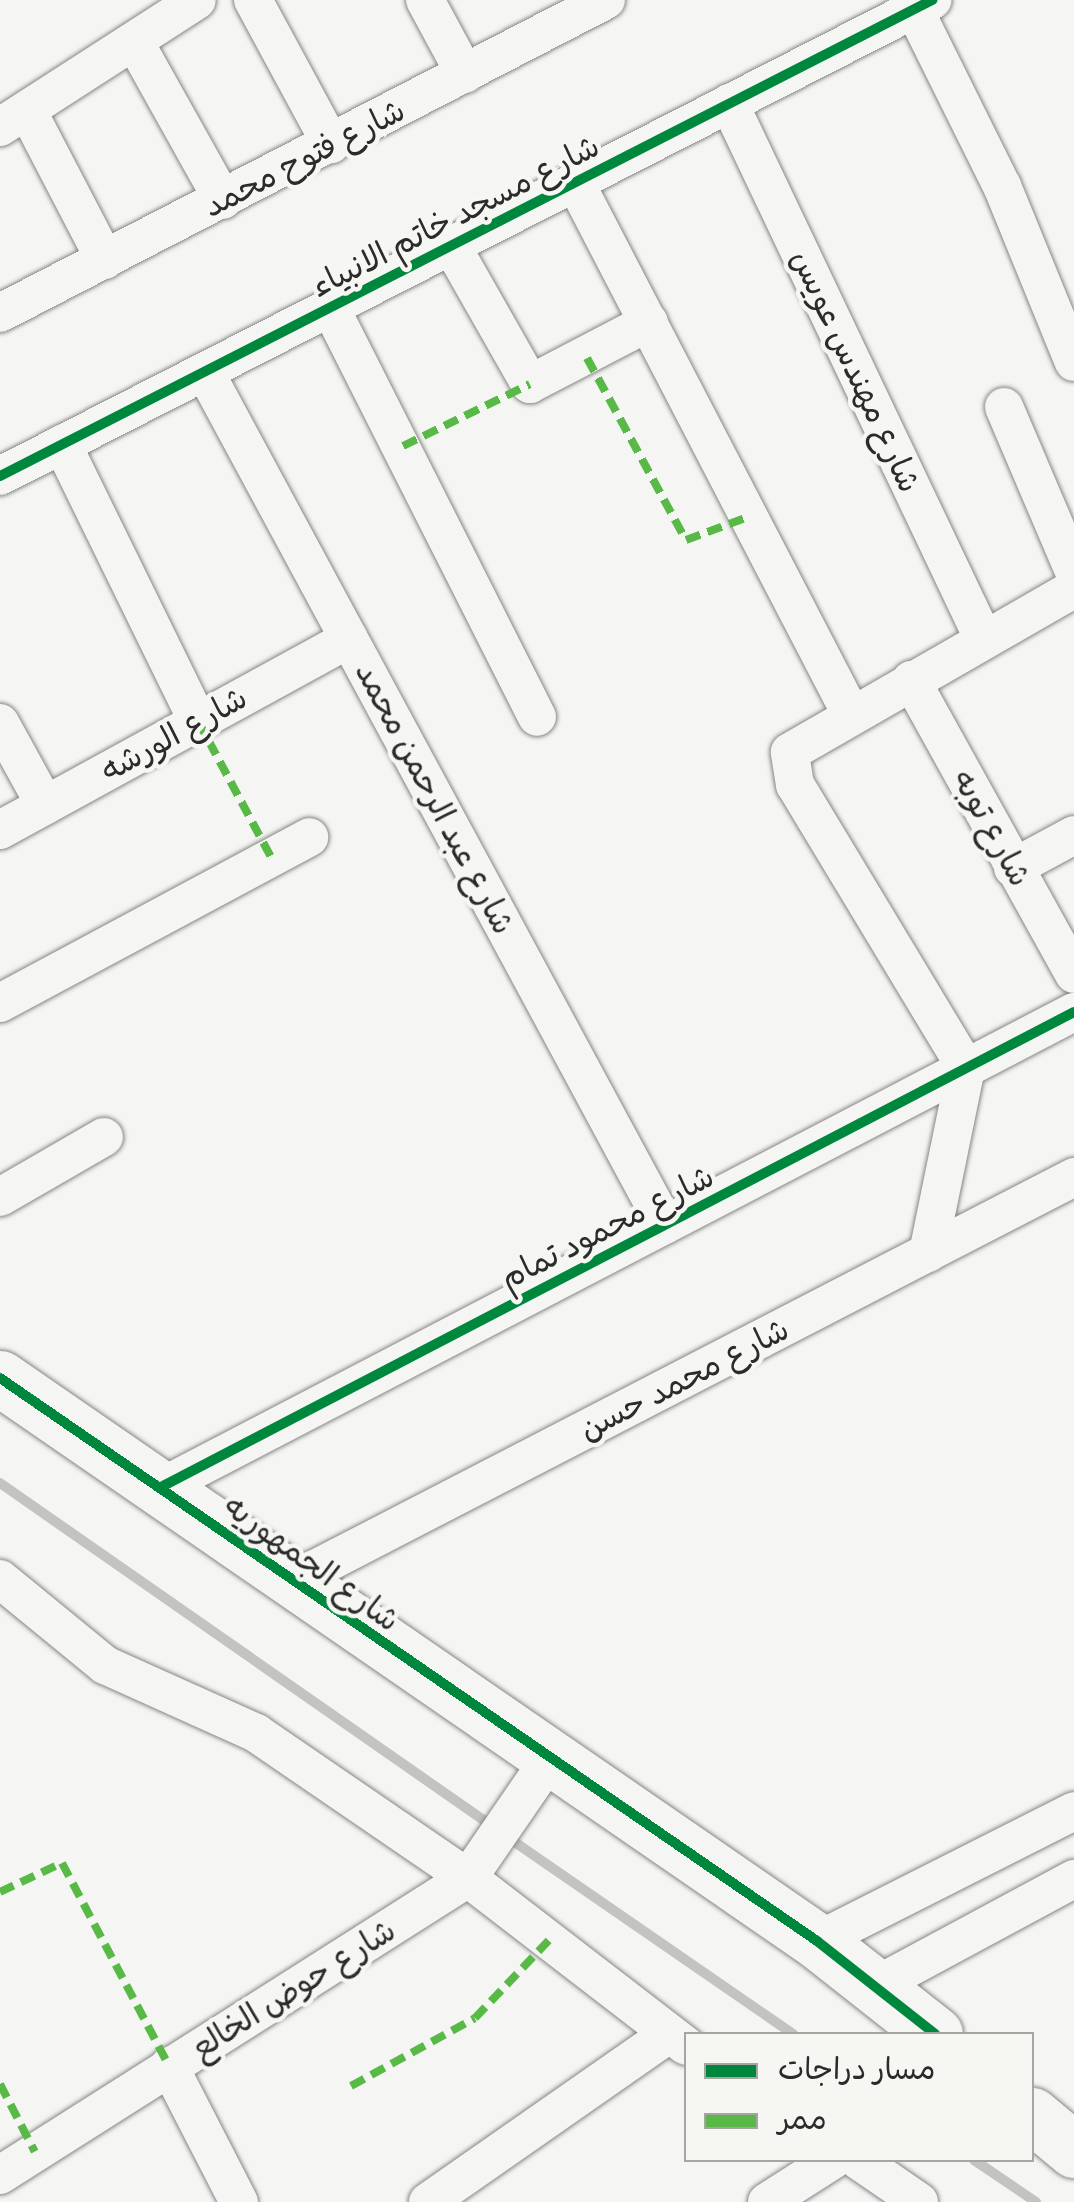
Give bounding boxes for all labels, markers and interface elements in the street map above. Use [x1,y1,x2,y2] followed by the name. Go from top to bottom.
[197,91,411,225] street label: شارع فتوح محمد
[304,127,606,305] street label: شارع مسجد خاتم الانبياء
[783,244,929,498] street label: شارع مهندس عويس
[347,655,523,941] street label: شارع عبد الرحمن محمد
[94,678,254,790] street label: شارع الورشه
[944,763,1040,893] street label: شارع توبه
[494,1157,720,1297] street label: شارع محمود تمام
[573,1310,795,1448] street label: شارع محمد حسن
[217,1486,407,1640] street label: شارع الجمهوريه
[184,1911,402,2067] street label: شارع حوض الخالع
[684,2032,1034,2162] legend
[778,2050,935,2087] text: مسار دراجات
[778,2100,827,2137] text: ممر

